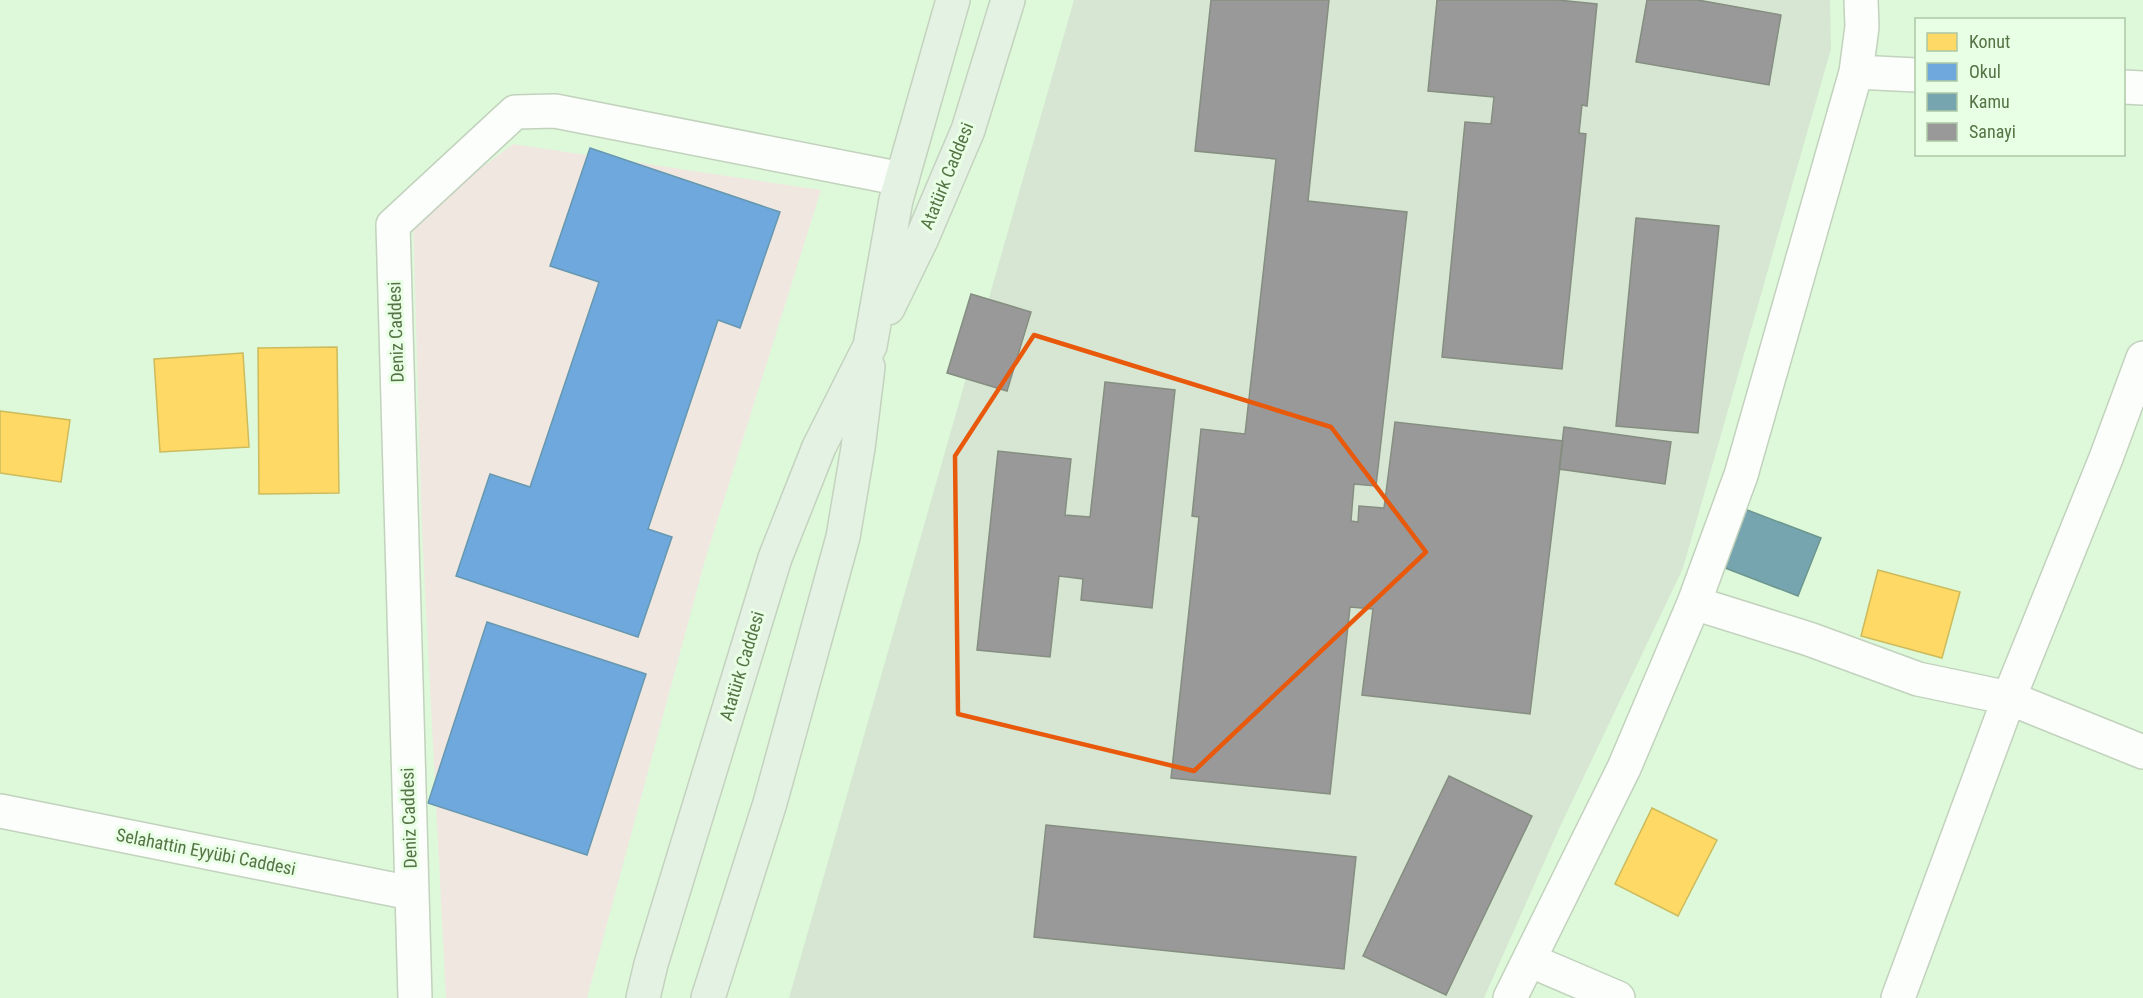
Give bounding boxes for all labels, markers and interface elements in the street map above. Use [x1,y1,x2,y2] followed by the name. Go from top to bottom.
[1915,18,2125,156] legend
[1969,31,2010,52] text: Konut
[1969,61,2001,82] text: Okul
[1969,91,2010,112] text: Kamu
[916,119,978,232] street label: Atatürk Caddesi
[1969,121,2016,142] text: Sanayi
[383,281,408,383] street label: Deniz Caddesi
[715,609,768,723] street label: Atatürk Caddesi
[396,767,421,869] street label: Deniz Caddesi
[115,824,298,879] street label: Selahattin Eyyübi Caddesi

